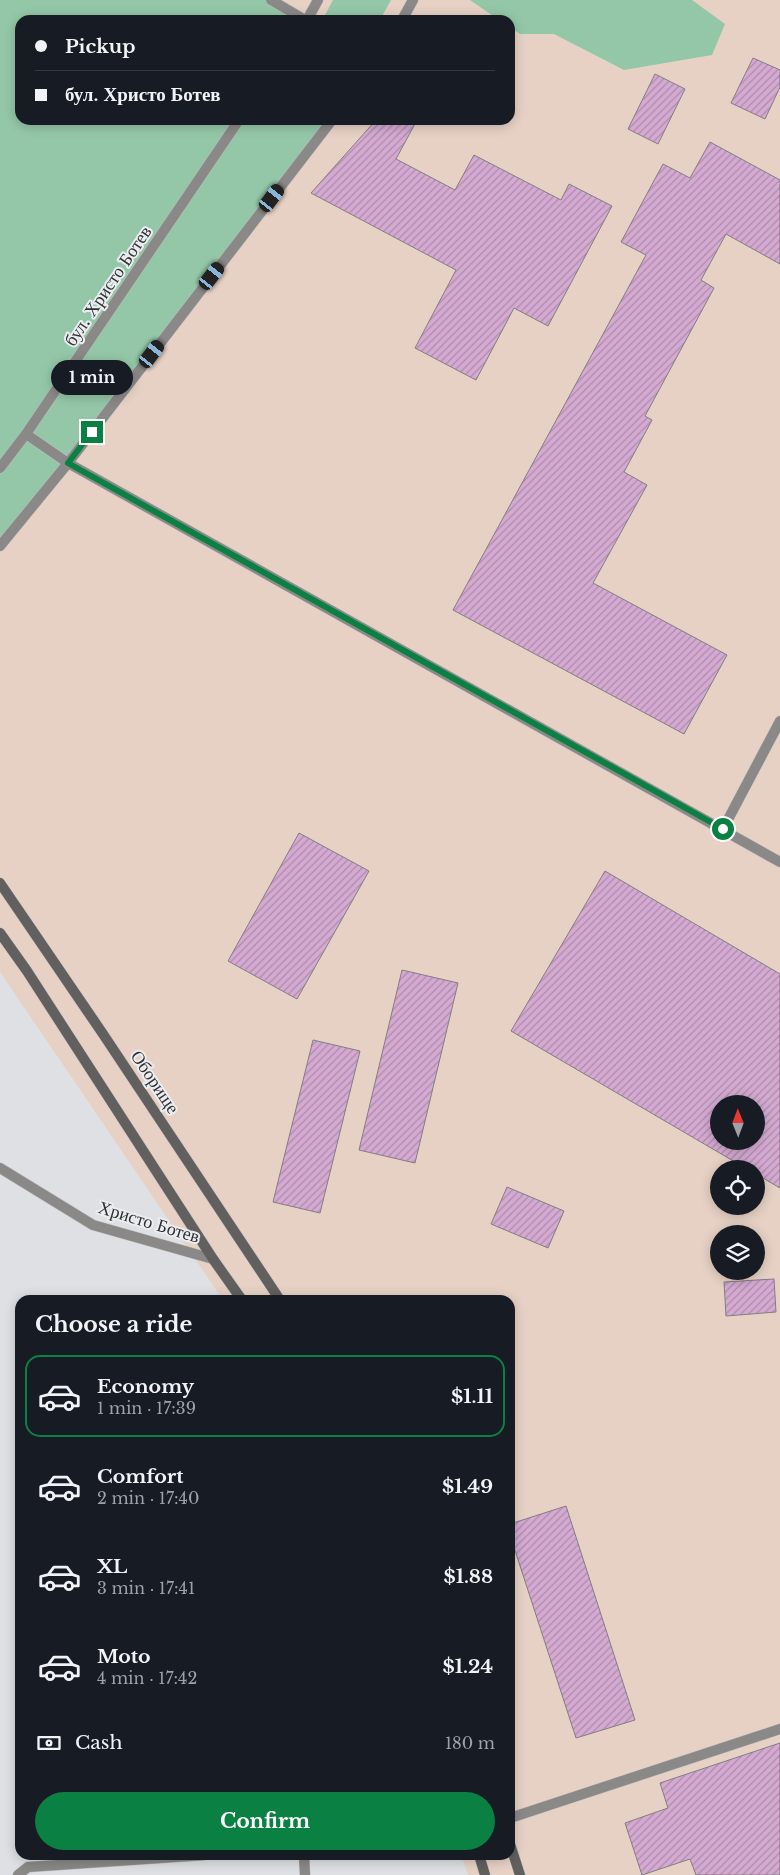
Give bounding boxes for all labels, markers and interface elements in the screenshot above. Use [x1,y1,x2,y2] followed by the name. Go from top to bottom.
[65,35,136,58] text: Pickup
[65,83,221,106] text: бул. Христо Ботев
[256,182,287,214] car
[60,222,156,350] street label: бул. Христо Ботев
[196,260,227,292] car
[136,338,167,370] car
[51,360,133,394] callout: 1 min
[69,367,115,387] text: 1 min
[81,421,103,443] route end
[712,818,734,840] route start
[126,1046,184,1118] street label: Оборище
[710,1095,765,1150] north arrow
[710,1095,765,1280] map controls
[710,1160,765,1215] button: locate
[96,1196,202,1248] street label: Христо Ботев
[710,1225,765,1280] button: layers
[35,1311,192,1338] text: Choose a ride
[37,1374,82,1419] icon: car
[97,1375,194,1398] text: Economy
[451,1385,493,1408] text: $1.11
[97,1398,196,1418] text: 1 min · 17:39
[37,1464,82,1509] icon: car
[97,1465,184,1488] text: Comfort
[442,1475,493,1498] text: $1.49
[97,1488,199,1508] text: 2 min · 17:40
[37,1554,82,1599] icon: car
[97,1555,127,1578] text: XL
[443,1565,493,1588] text: $1.88
[97,1578,195,1598] text: 3 min · 17:41
[37,1644,82,1689] icon: car
[97,1645,151,1668] text: Moto
[443,1655,493,1678] text: $1.24
[97,1668,197,1688] text: 4 min · 17:42
[35,1729,63,1757] icon: cash
[75,1731,122,1754] text: Cash
[445,1733,495,1753] text: 180 m
[35,1792,495,1850] button: Confirm

